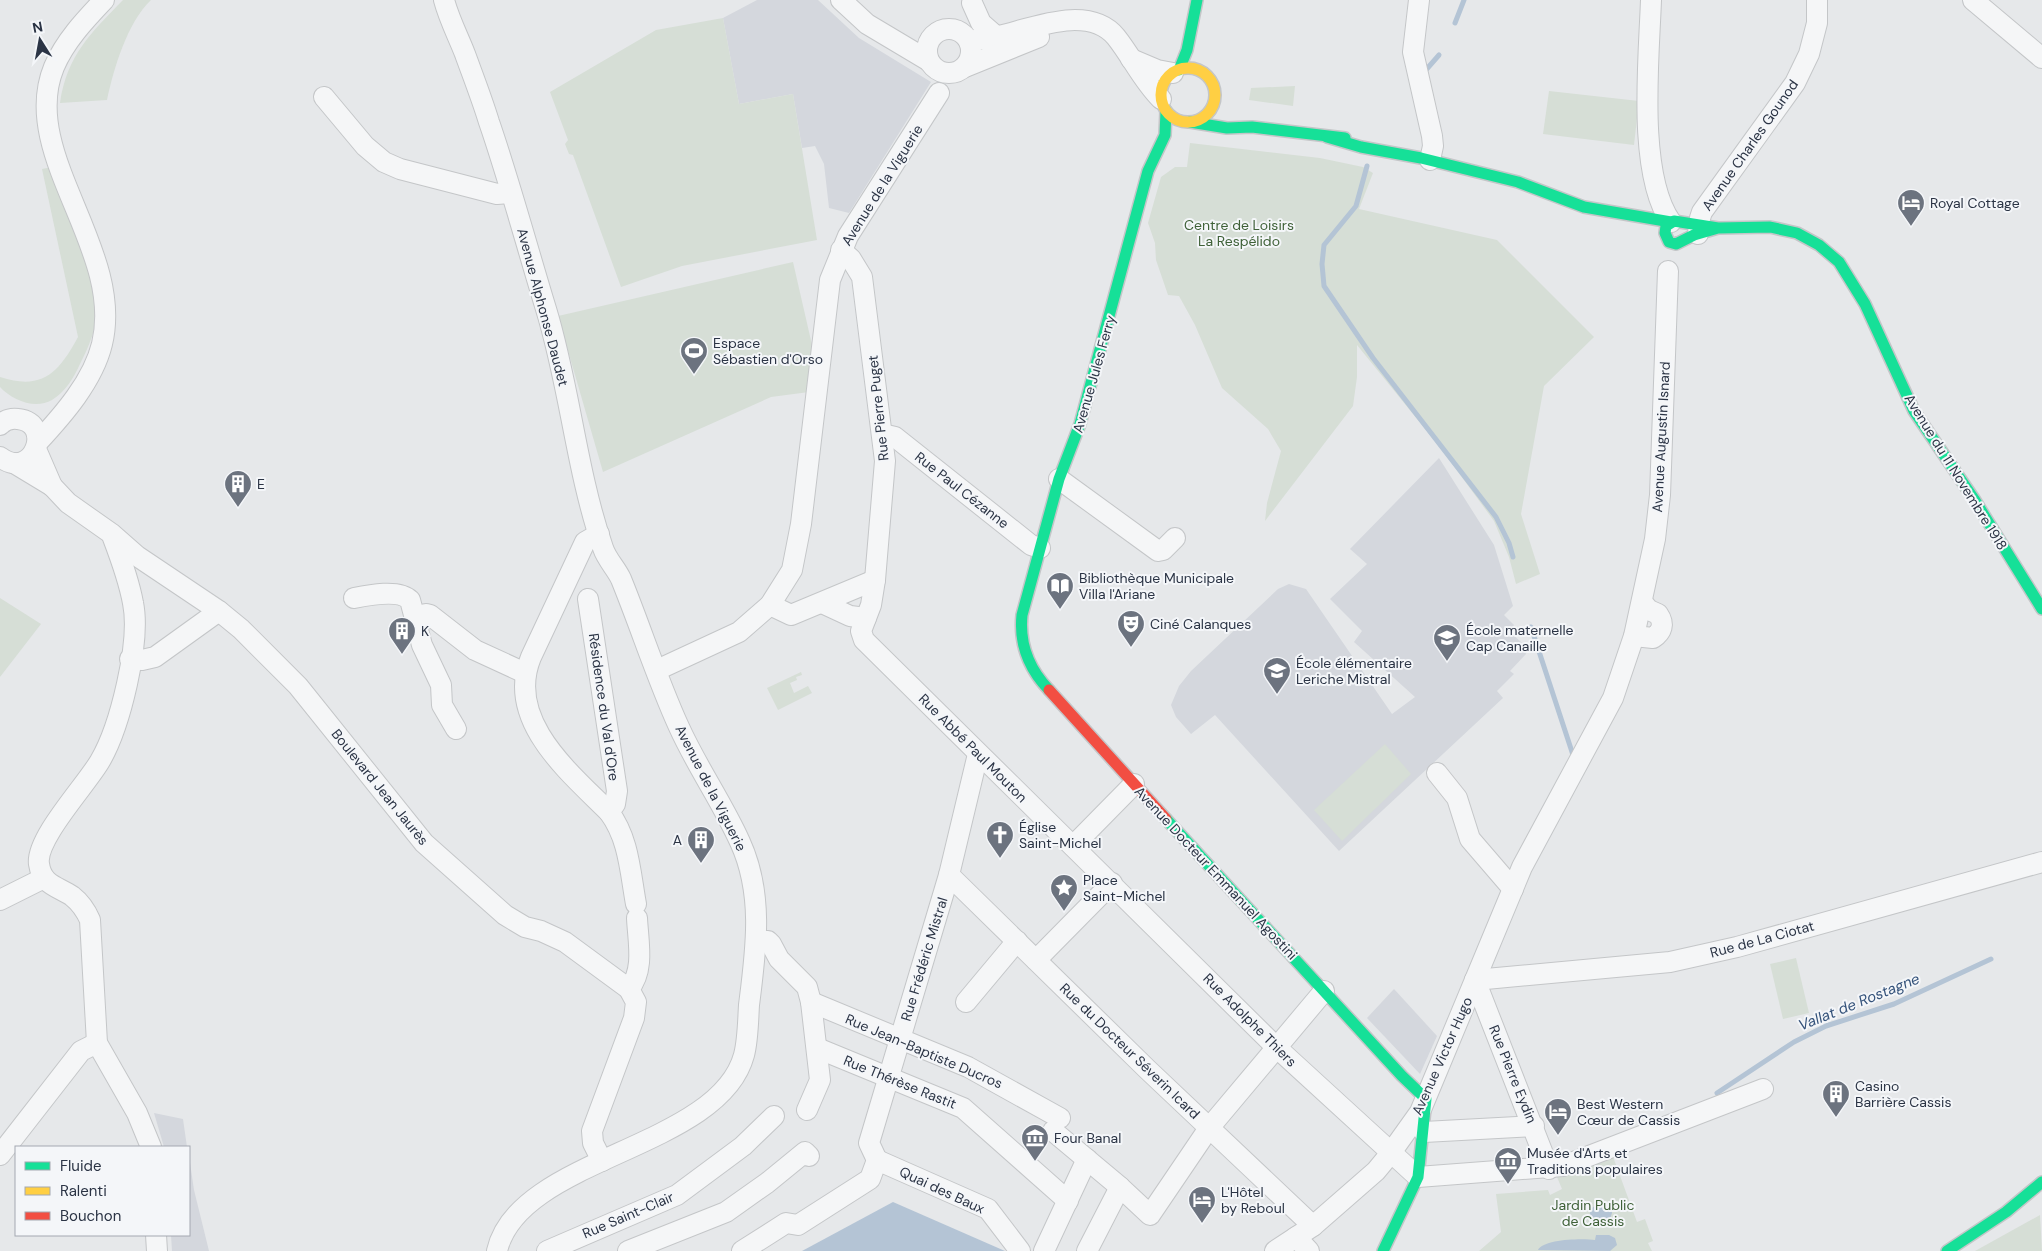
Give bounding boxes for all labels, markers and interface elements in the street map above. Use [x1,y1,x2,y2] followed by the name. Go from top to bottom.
[15,15,65,65] north arrow
[31,17,44,37] text: N
[1698,76,1802,214] street label: Avenue Charles Gounod
[837,121,927,249] street label: Avenue de la Viguerie
[1896,188,1926,227] hotel icon: Royal Cottage
[1930,194,2020,212] place label: Royal Cottage
[1184,216,1294,250] park label: Centre de Loisirs La Respélido
[513,226,573,388] street label: Avenue Alphonse Daudet
[1069,313,1119,435] street label: Avenue Jules Ferry
[713,334,823,368] place label: Espace Sébastien d'Orso
[679,336,709,375] sports icon: Espace Sébastien d'Orso
[864,354,892,462] street label: Rue Pierre Puget
[1648,361,1674,513] street label: Avenue Augustin Isnard
[1901,391,2011,553] street label: Avenue du 11 Novembre 1918
[911,448,1013,532] street label: Rue Paul Cézanne
[223,469,253,508] building icon: E
[257,475,265,493] place label: E
[1079,569,1234,603] place label: Bibliothèque Municipale Villa l'Ariane
[1045,571,1075,610] library icon: Bibliothèque Municipale Villa l'Ariane
[1116,609,1146,648] theatre icon: Ciné Calanques
[1150,615,1251,633] place label: Ciné Calanques
[387,616,417,655] building icon: K
[1466,621,1574,655] place label: École maternelle Cap Canaille
[421,622,429,640] place label: K
[1432,623,1462,662] school or university icon: École maternelle Cap Canaille
[585,632,623,782] street label: Résidence du Val d'Ore
[1296,654,1412,688] place label: École élémentaire Leriche Mistral
[1262,656,1292,695] school or university icon: École élémentaire Leriche Mistral
[915,690,1031,806] street label: Rue Abbé Paul Mouton
[672,722,750,854] street label: Avenue de la Viguerie
[328,725,432,849] street label: Boulevard Jean Jaurès
[1131,783,1301,963] street label: Avenue Docteur Emmanuel Agostini
[1019,818,1101,852] place label: Église Saint-Michel
[985,820,1015,859] church icon: Église Saint-Michel
[686,825,716,864] building icon: A
[673,832,682,848] place label: A
[1083,871,1165,905] place label: Place Saint-Michel
[1049,873,1079,912] place icon: Place Saint-Michel
[897,895,951,1023] street label: Rue Frédéric Mistral
[1708,916,1816,962] street label: Rue de La Ciotat
[1795,968,1923,1035] water label: Vallat de Rostagne
[1199,969,1301,1071] street label: Rue Adolphe Thiers
[1056,979,1204,1123] street label: Rue du Docteur Séverin Icard
[1408,994,1476,1118] street label: Avenue Victor Hugo
[843,1010,1005,1092] street label: Rue Jean-Baptiste Ducros
[1485,1022,1541,1126] street label: Rue Pierre Eydin
[841,1051,959,1113] street label: Rue Thérèse Rastit
[1855,1077,1951,1111] place label: Casino Barrière Cassis
[1821,1079,1851,1118] building icon: Casino Barrière Cassis
[1577,1095,1680,1129] place label: Best Western Cœur de Cassis
[1543,1097,1573,1136] hotel icon: Best Western Cœur de Cassis
[1020,1123,1050,1162] museum icon: Four Banal
[1054,1129,1121,1147] place label: Four Banal
[1527,1144,1663,1178] place label: Musée d'Arts et Traditions populaires
[15,1146,190,1236] legend
[1493,1146,1523,1185] museum icon: Musée d'Arts et Traditions populaires
[60,1156,102,1176] text: Fluide
[896,1162,988,1218] street label: Quai des Baux
[60,1181,107,1201] text: Ralenti
[1221,1183,1285,1217] place label: L'Hôtel by Reboul
[1187,1185,1217,1224] hotel icon: L'Hôtel by Reboul
[580,1188,676,1242] street label: Rue Saint-Clair
[1552,1196,1634,1230] park label: Jardin Public de Cassis
[60,1206,121,1226] text: Bouchon

